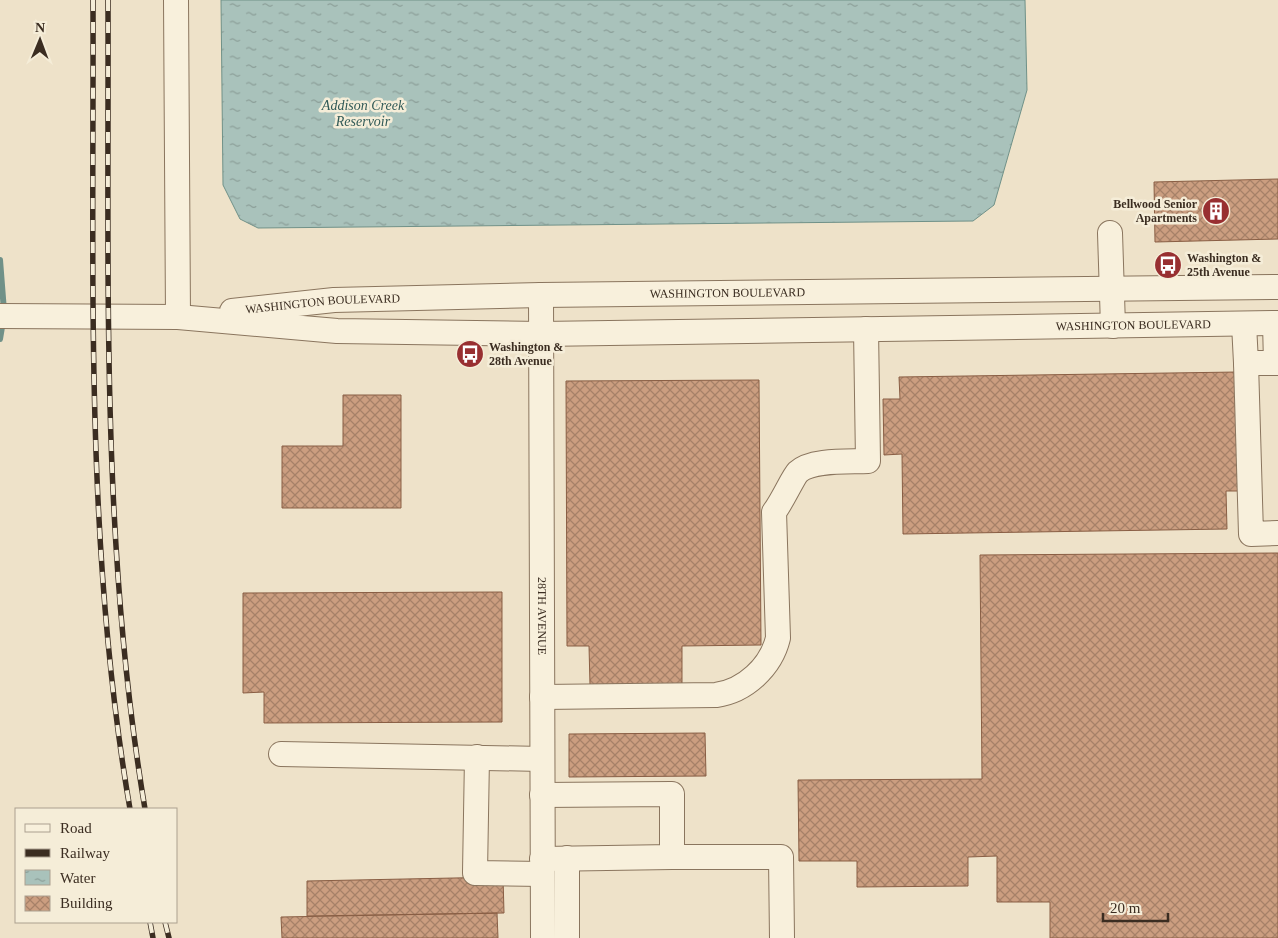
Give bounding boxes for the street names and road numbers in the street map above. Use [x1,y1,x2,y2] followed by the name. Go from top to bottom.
[650,285,805,301] street label: WASHINGTON BOULEVARD
[244,291,401,317] street label: WASHINGTON BOULEVARD
[1056,317,1211,333] street label: WASHINGTON BOULEVARD
[535,577,549,655] street label: 28TH AVENUE

